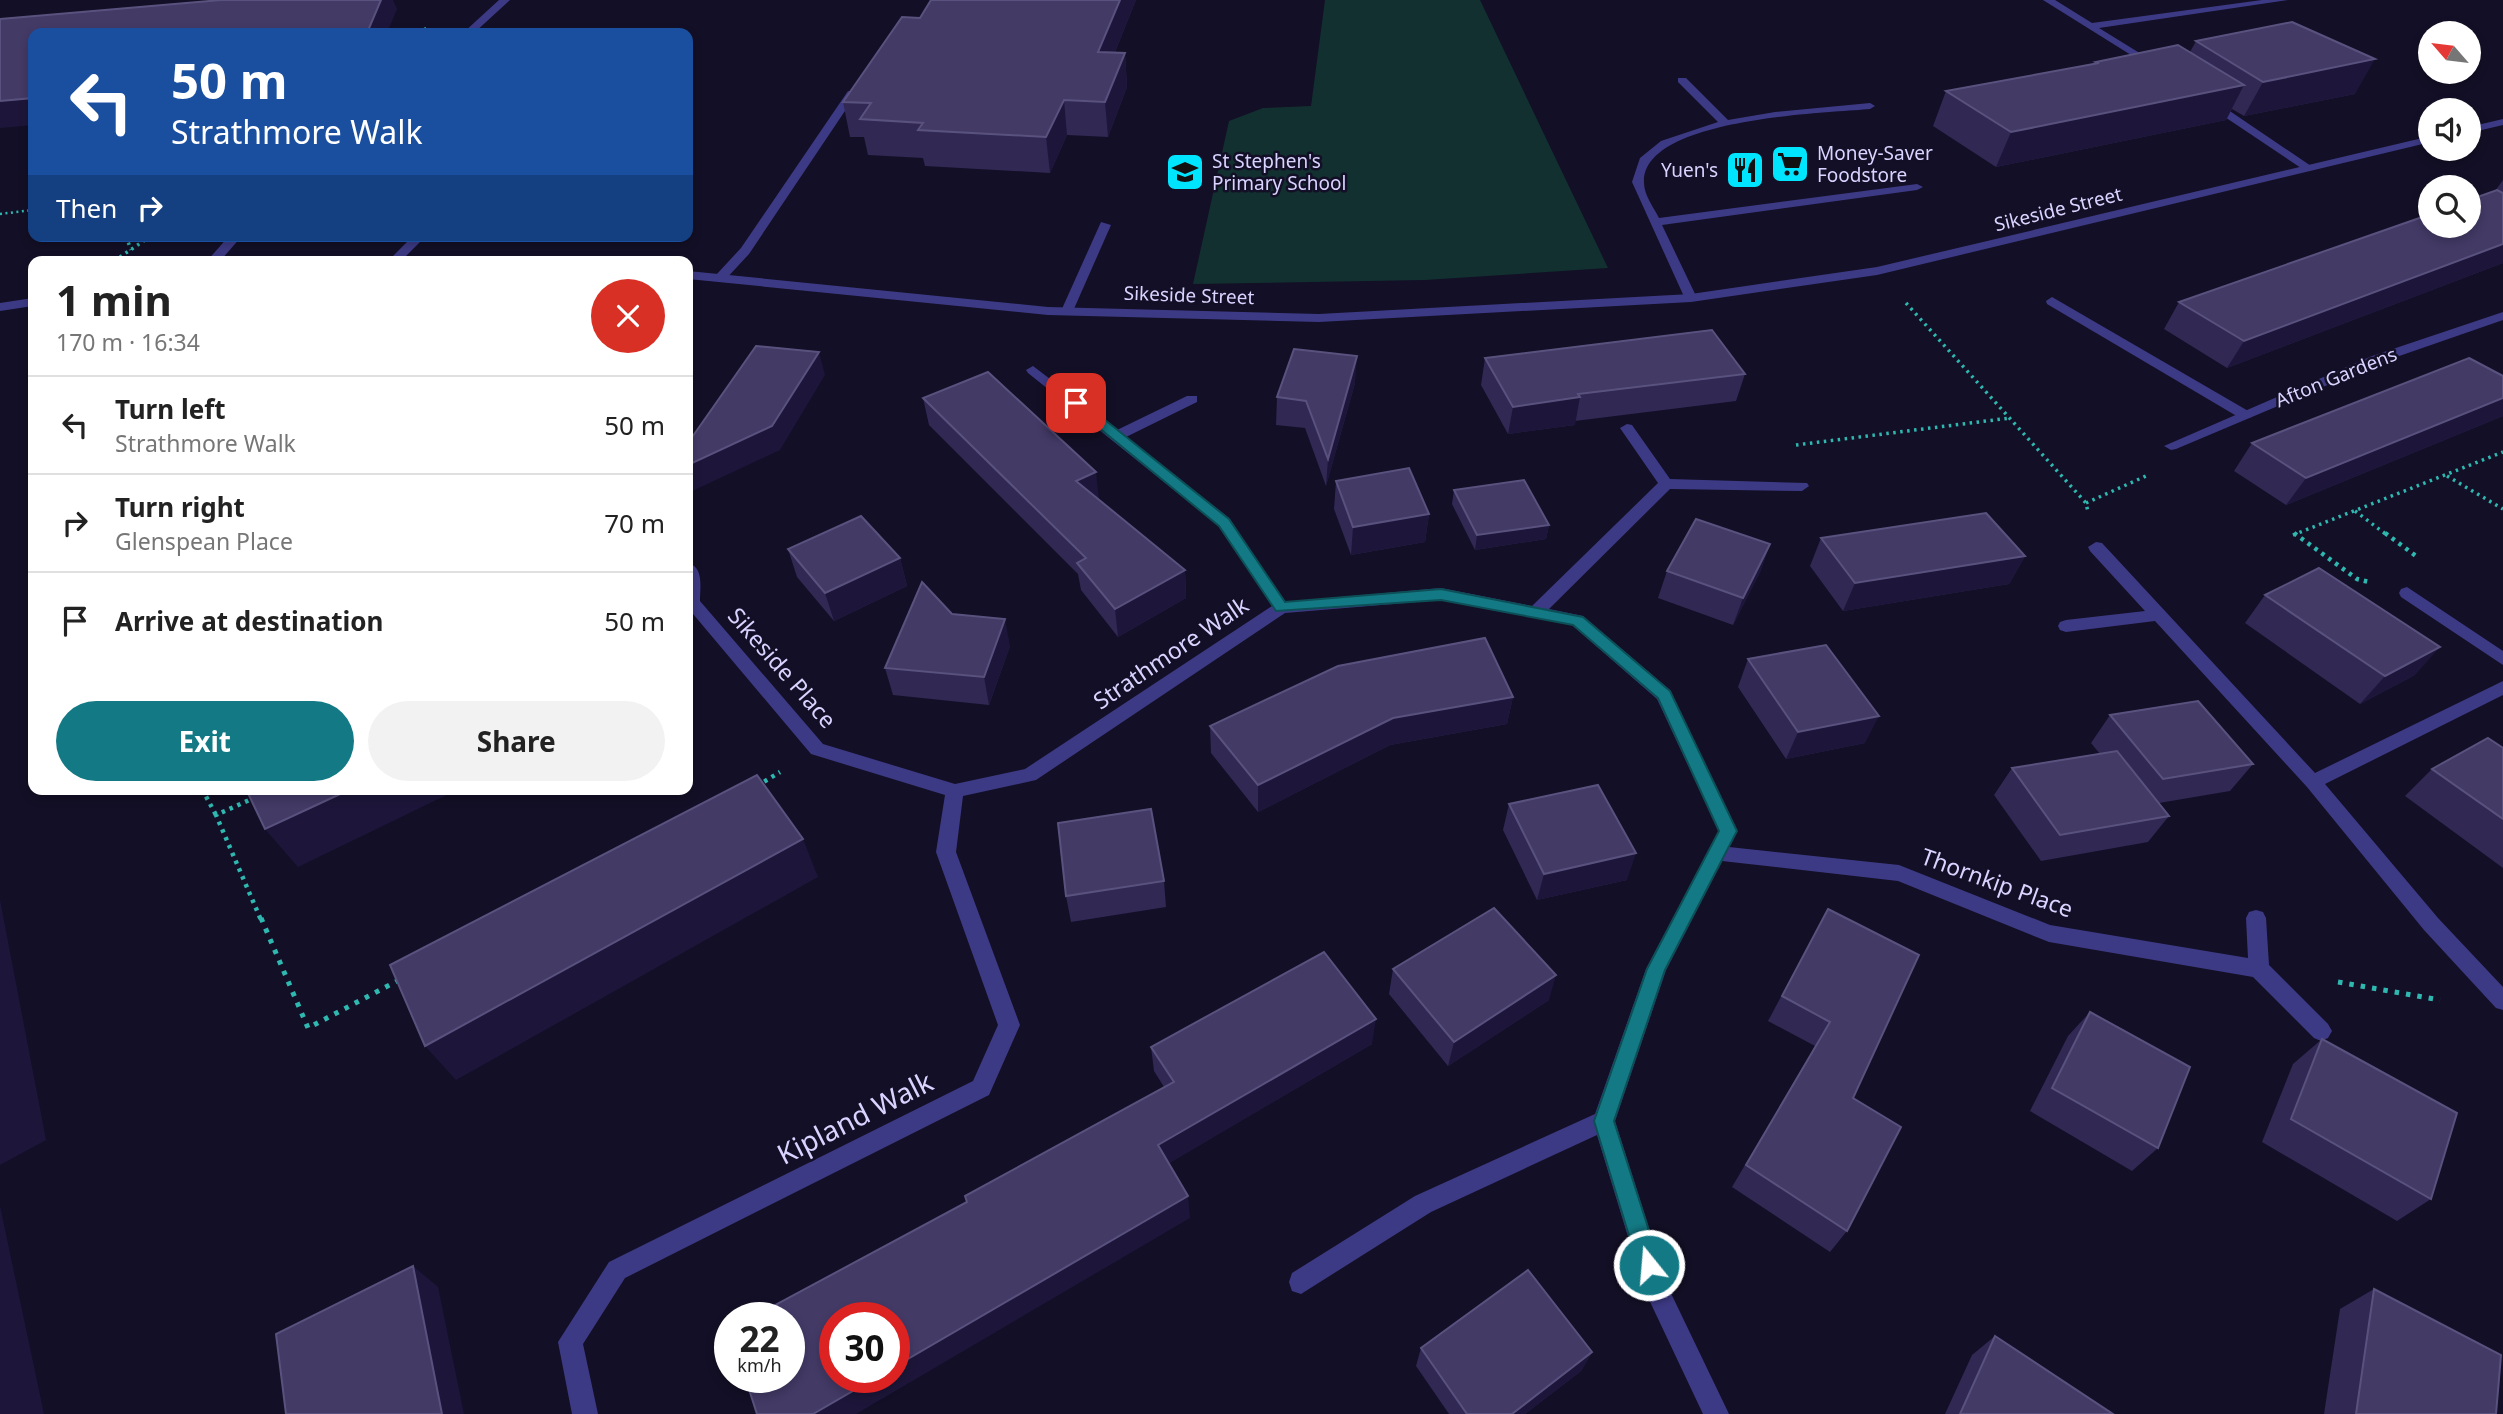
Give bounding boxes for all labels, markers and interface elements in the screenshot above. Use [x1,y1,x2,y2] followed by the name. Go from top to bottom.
[2418,21,2482,84] north arrow
[2418,21,2481,238] map controls
[171,47,288,113] text: 50 m
[56,56,147,147] icon: left
[2418,98,2481,161] button: sound
[171,110,423,153] text: Strathmore Walk
[1817,140,1933,188] place label: Money-Saver Foodstore
[1769,143,1811,185] supermarket icon: Money-Saver Foodstore
[1212,148,1346,196] place label: St Stephen's Primary School
[1724,149,1766,191] restaurant icon: Yuen's
[1164,151,1206,193] school or university icon: St Stephen's Primary School
[1661,157,1718,183] place label: Yuen's
[2418,175,2481,238] button: search
[1991,181,2125,237] street label: Sikeside Street
[131,189,169,227] icon: right
[56,190,117,226] text: Then
[56,271,172,328] text: 1 min
[591,279,665,353] button: close
[1123,280,1255,310] street label: Sikeside Street
[56,326,200,358] text: 170 m · 16:34
[2271,341,2401,413] street label: Afton Gardens
[1046,373,1106,433] pin
[1057,384,1095,422] icon: arrive
[115,391,226,427] text: Turn left
[56,406,94,444] icon: left
[604,407,665,443] text: 50 m
[115,427,296,459] text: Strathmore Walk
[115,489,245,525] text: Turn right
[56,504,94,542] icon: right
[604,505,665,541] text: 70 m
[115,525,293,557] text: Glenspean Place
[1087,588,1255,716] street label: Strathmore Walk
[721,600,844,735] street label: Sikeside Place
[56,602,94,640] icon: arrive
[115,603,384,639] text: Arrive at destination
[604,603,665,639] text: 50 m
[56,701,354,781] button: Exit
[368,701,665,781] button: Share
[1917,840,2078,924] street label: Thornkip Place
[770,1062,939,1173] street label: Kipland Walk
[1612,1228,1686,1302] position arrow
[819,1302,910,1393] speed limit sign: 30
[739,1315,780,1362] text: 22
[737,1353,782,1377] text: km/h

